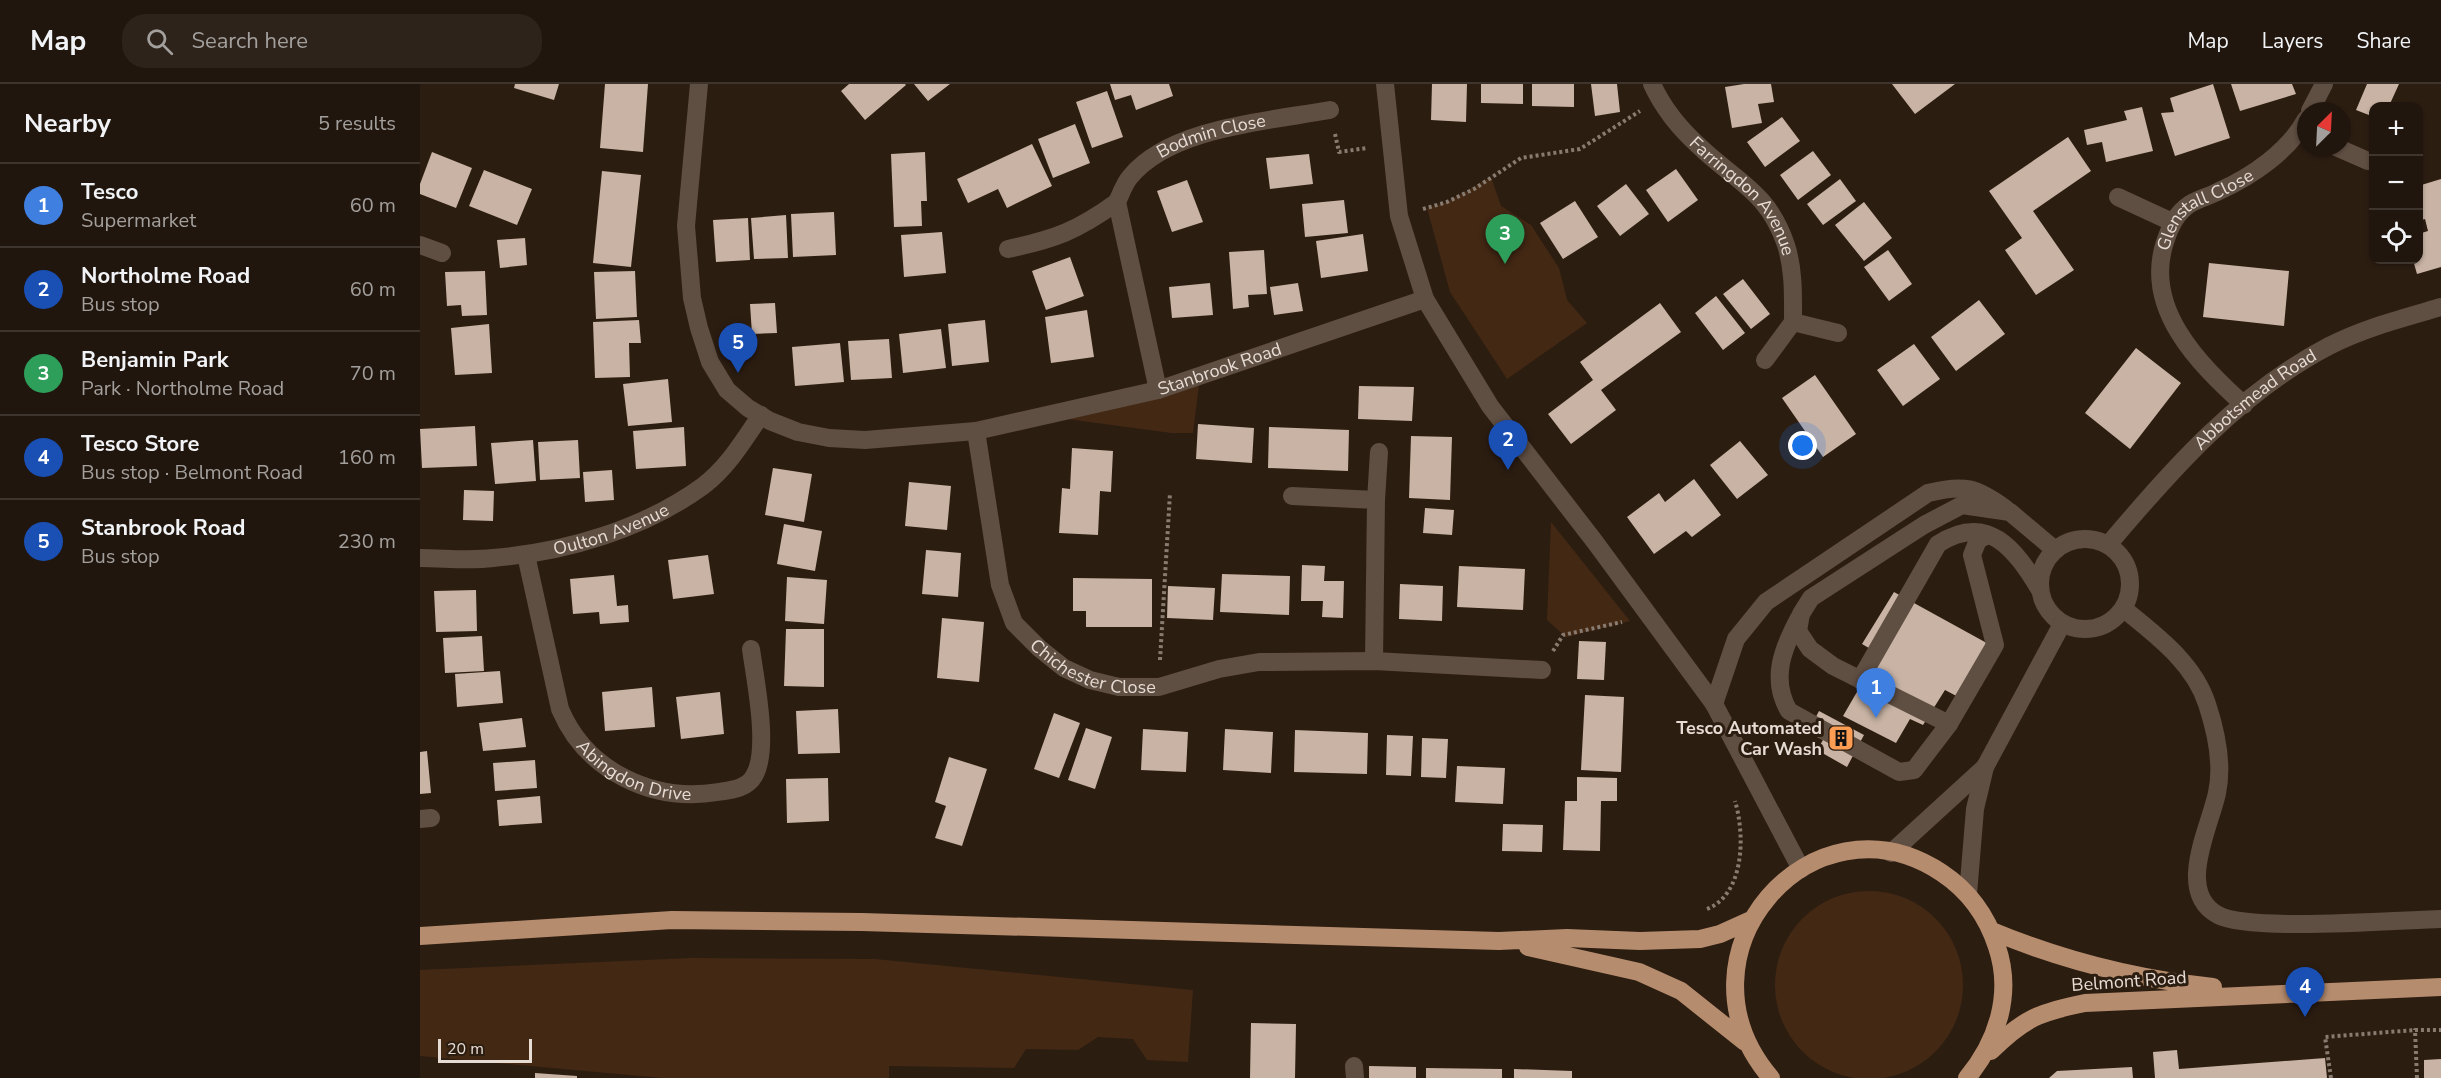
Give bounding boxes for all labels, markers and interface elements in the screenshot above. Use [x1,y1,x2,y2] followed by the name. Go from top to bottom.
[122,14,542,68] search box
[30,22,86,60] text: Map
[143,25,176,58] icon: search
[191,26,308,56] text: Search here
[2187,27,2229,55] text: Map
[2262,27,2323,55] text: Layers
[2356,27,2411,55] text: Share
[2297,102,2351,156] north arrow
[2369,102,2423,264] map controls
[2369,102,2423,156] button: +
[24,106,111,141] text: Nearby
[1152,108,1267,164] street label: Bodmin Close
[318,110,396,137] text: 5 results
[1684,131,1800,258] street label: Farringdon Avenue
[2369,156,2423,210] button: −
[2151,163,2258,253] street label: Glenstall Close
[81,177,138,207] text: Tesco
[38,192,50,219] text: 1
[350,192,396,219] text: 60 m
[81,207,196,234] text: Supermarket
[2369,210,2423,264] button: locate
[1486,214,1524,264] pin: 3
[81,261,250,291] text: Northolme Road
[38,276,50,303] text: 2
[350,276,396,303] text: 60 m
[81,291,160,318] text: Bus stop
[718,324,758,373] pin: 5
[1154,337,1285,401] street label: Stanbrook Road
[2188,343,2321,455] street label: Abbotsmead Road
[81,345,229,375] text: Benjamin Park
[38,360,50,387] text: 3
[350,360,396,387] text: 70 m
[81,375,284,402] text: Park · Northolme Road
[1488,420,1528,470] pin: 2
[81,429,200,459] text: Tesco Store
[1788,431,1817,460] your location
[38,444,50,471] text: 4
[338,444,396,471] text: 160 m
[81,459,303,486] text: Bus stop · Belmont Road
[551,498,673,561] street label: Oulton Avenue
[81,513,246,543] text: Stanbrook Road
[38,528,50,555] text: 5
[338,528,396,555] text: 230 m
[81,543,160,570] text: Bus stop
[1024,633,1156,699] street label: Chichester Close
[1856,668,1896,718] pin: 1
[1676,716,1822,761] place label: Tesco Automated Car Wash
[1826,723,1856,753] building icon: Tesco Automated Car Wash
[571,734,692,806] street label: Abingdon Drive
[2071,965,2187,997] street label: Belmont Road
[2286,968,2324,1017] pin: 4
[438,1036,532,1064] scale bar
[447,1038,484,1060] text: 20 m

